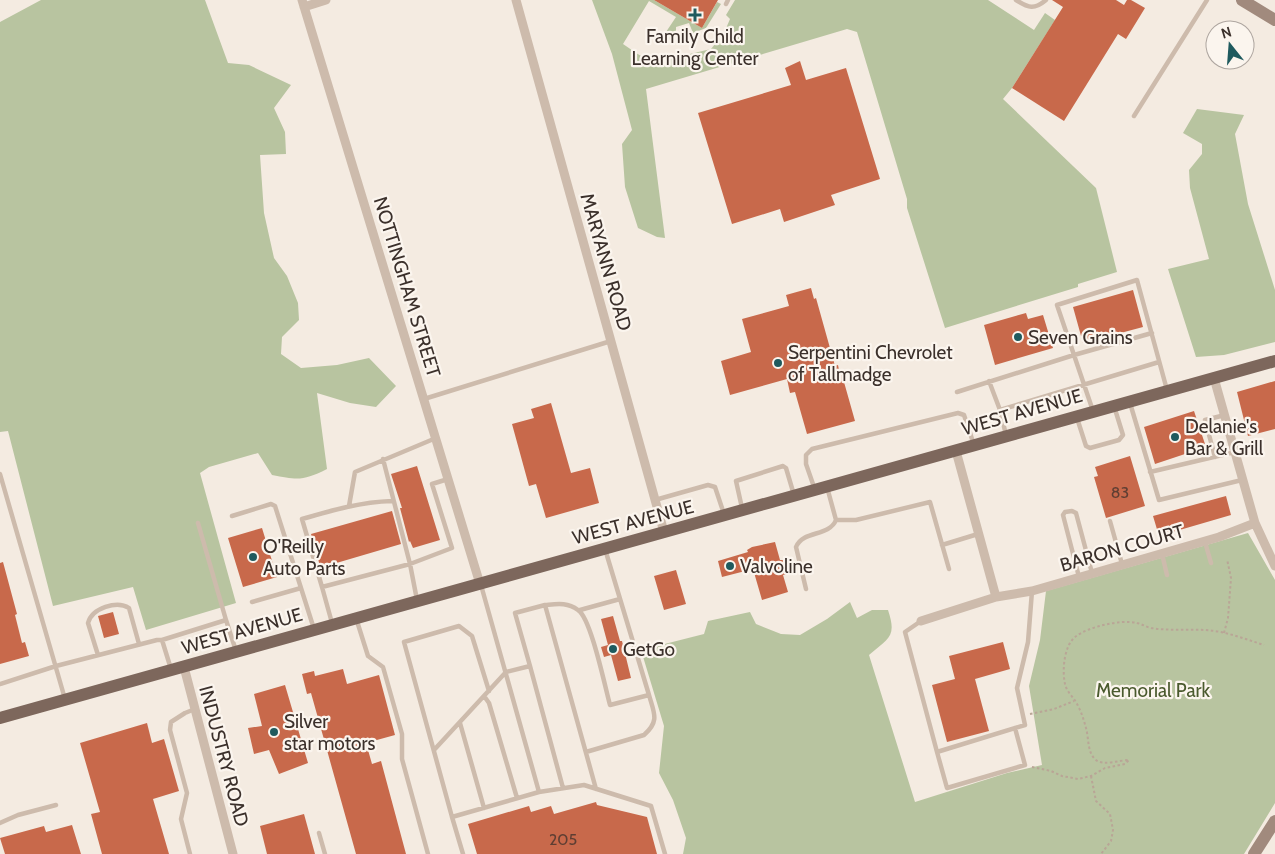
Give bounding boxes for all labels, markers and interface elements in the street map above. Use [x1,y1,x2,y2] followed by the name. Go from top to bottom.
[688,8,702,22] marker: Family Child Learning Center
[1205,20,1255,70] north arrow
[1219,23,1234,43] text: N
[632,25,758,70] place label: Family Child Learning Center
[575,191,637,334] street label: MARYANN ROAD
[369,194,445,380] street label: NOTTINGHAM STREET
[1028,326,1133,349] place label: Seven Grains
[1012,331,1024,343] marker: Seven Grains
[788,341,953,386] place label: Serpentini Chevrolet of Tallmadge
[772,357,784,369] marker: Serpentini Chevrolet of Tallmadge
[959,384,1085,440] street label: WEST AVENUE
[1185,415,1264,460] place label: Delanie's Bar & Grill
[1169,431,1181,443] marker: Delanie's Bar & Grill
[1111,483,1129,502] house number: 83
[570,495,696,549] street label: WEST AVENUE
[1057,519,1187,577] street label: BARON COURT
[263,535,346,580] place label: O'Reilly Auto Parts
[247,551,259,563] marker: O'Reilly Auto Parts
[740,555,813,578] place label: Valvoline
[724,560,736,572] marker: Valvoline
[179,603,305,659] street label: WEST AVENUE
[623,638,675,661] place label: GetGo
[607,643,619,655] marker: GetGo
[1096,679,1211,702] park label: Memorial Park
[194,683,254,829] street label: INDUSTRY ROAD
[284,710,375,755] place label: Silver star motors
[268,726,280,738] marker: Silver star motors
[549,830,577,849] house number: 205

